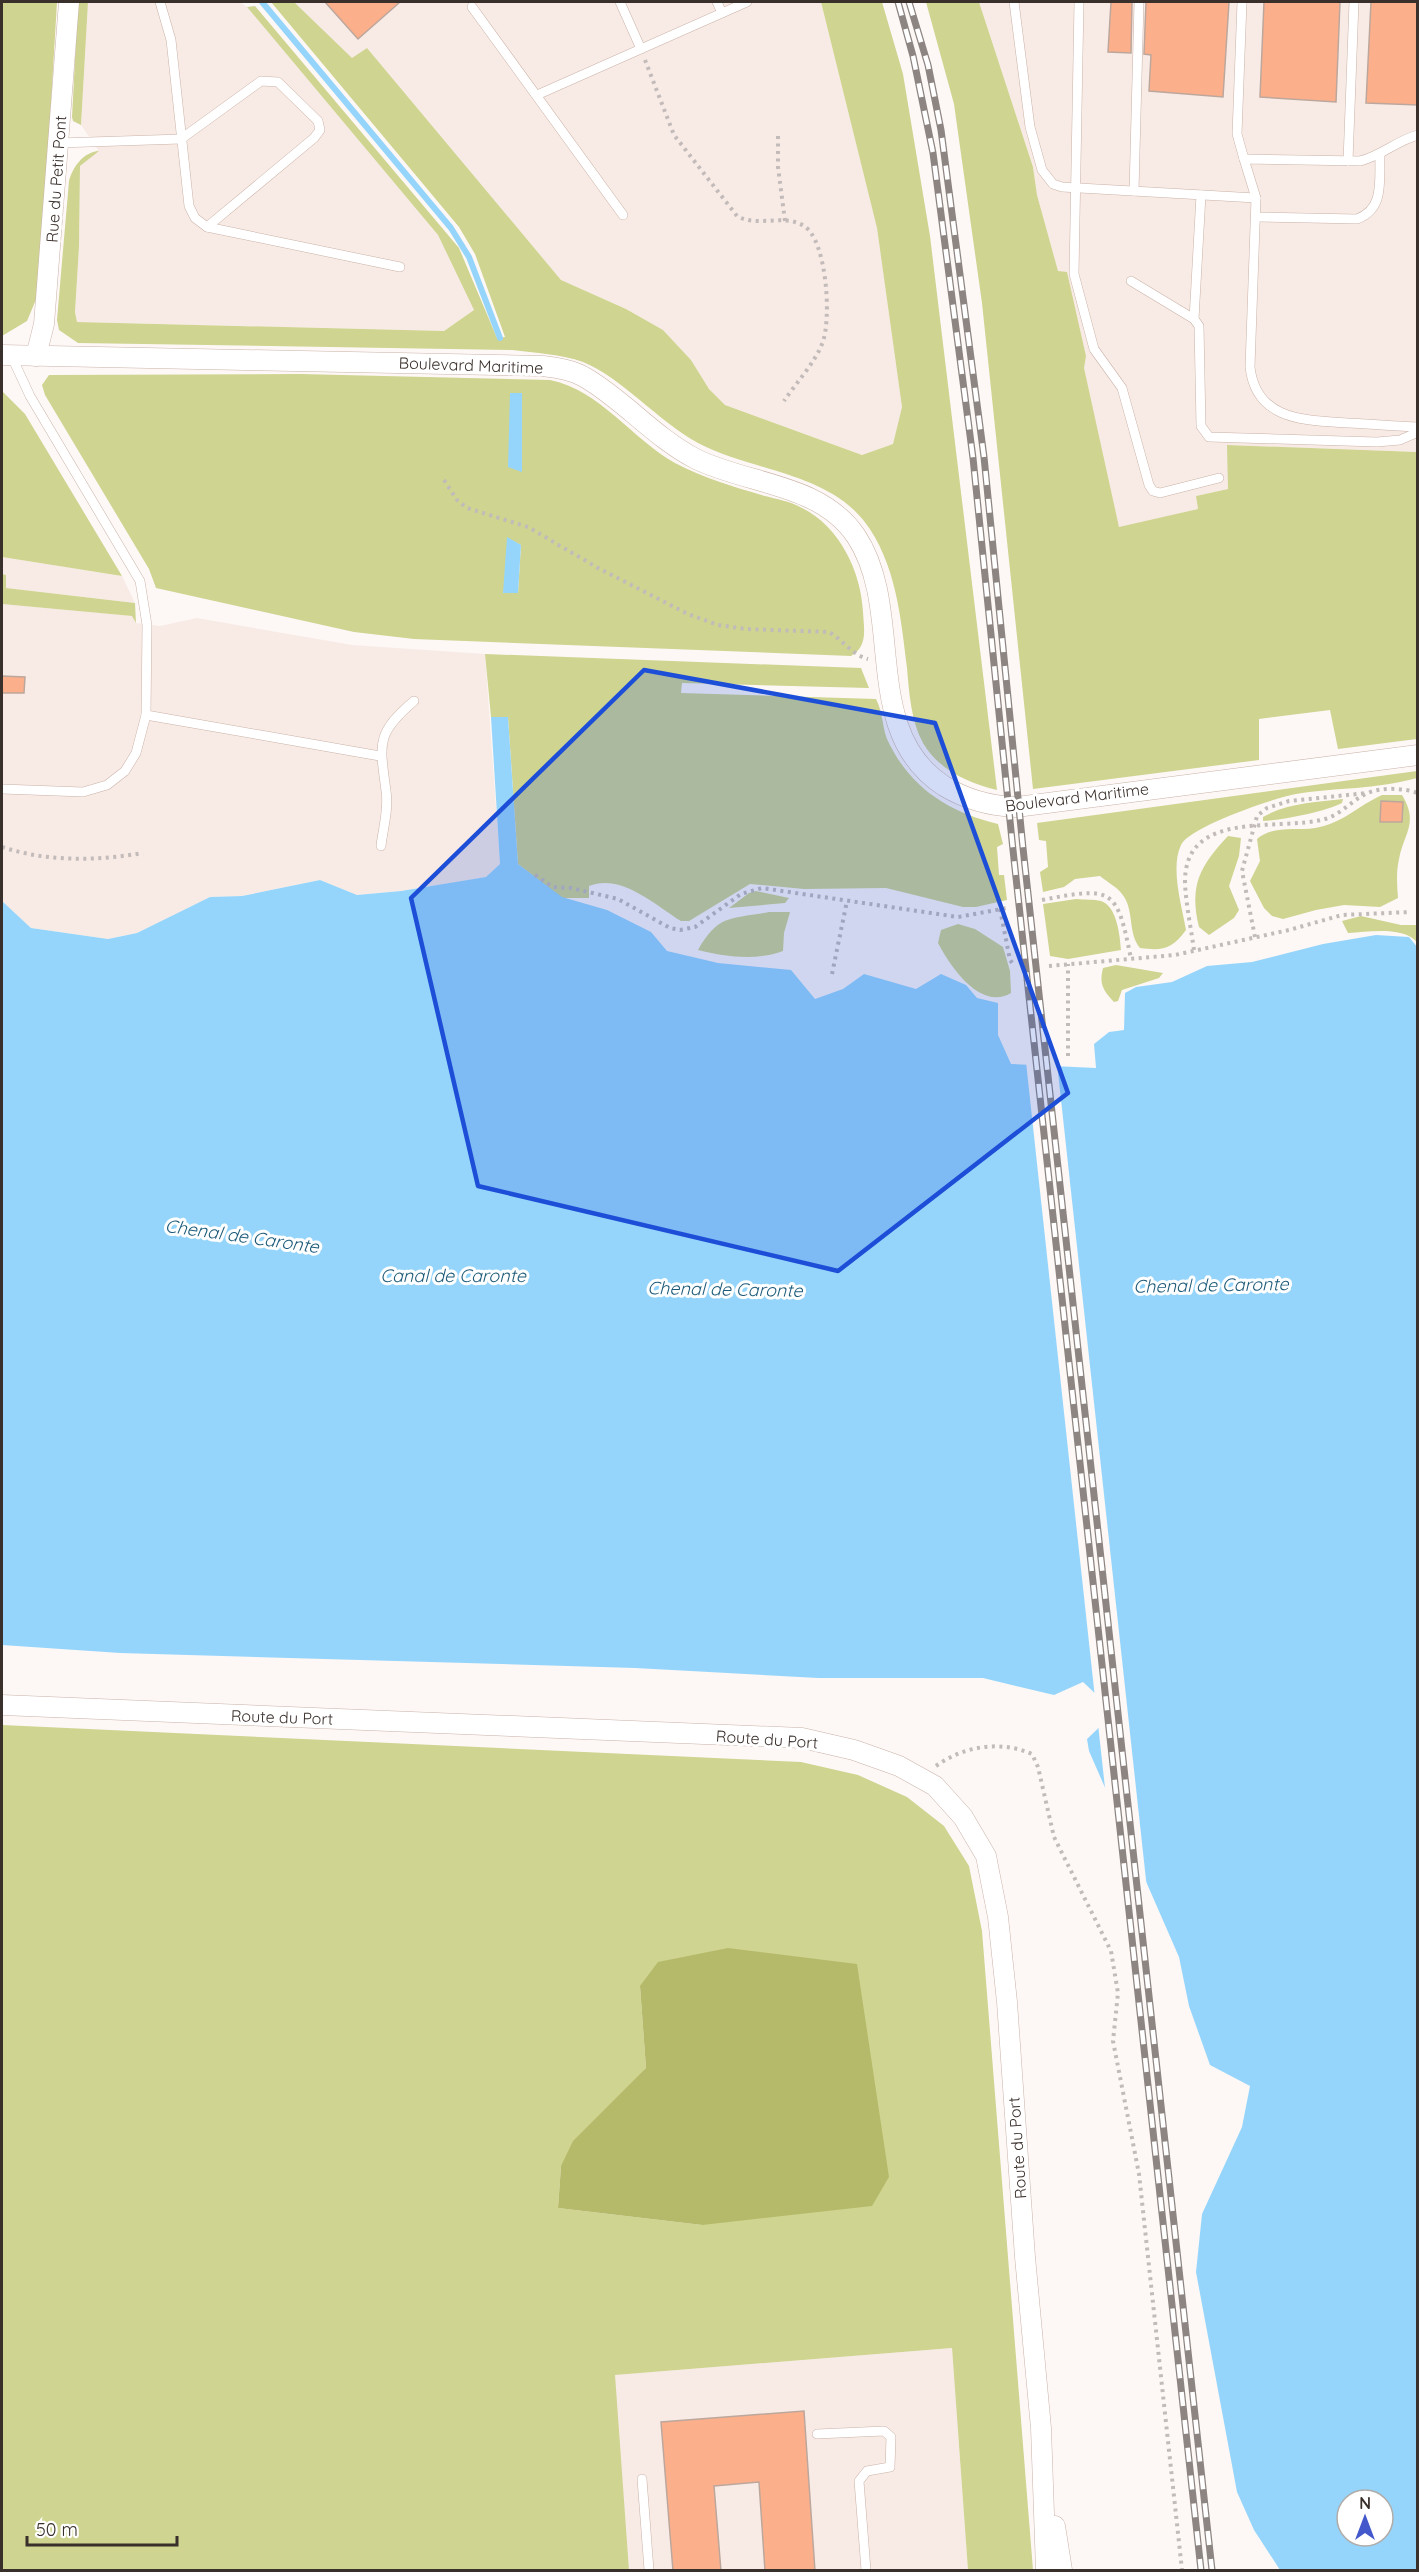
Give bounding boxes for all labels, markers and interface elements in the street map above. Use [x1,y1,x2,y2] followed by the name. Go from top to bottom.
[42,115,70,243] street label: Rue du Petit Pont
[398,352,544,378] street label: Boulevard Maritime
[1004,778,1150,816] street label: Boulevard Maritime
[164,1214,321,1258] water label: Chenal de Caronte
[380,1264,527,1287] water label: Canal de Caronte
[1133,1272,1290,1298] water label: Chenal de Caronte
[647,1276,804,1302] water label: Chenal de Caronte
[231,1705,333,1729] street label: Route du Port
[715,1725,819,1753] street label: Route du Port
[1003,2096,1031,2200] street label: Route du Port
[1335,2488,1395,2548] north arrow
[1359,2493,1371,2513] text: N
[27,2509,177,2547] scale bar
[36,2518,78,2541] text: 50 m

